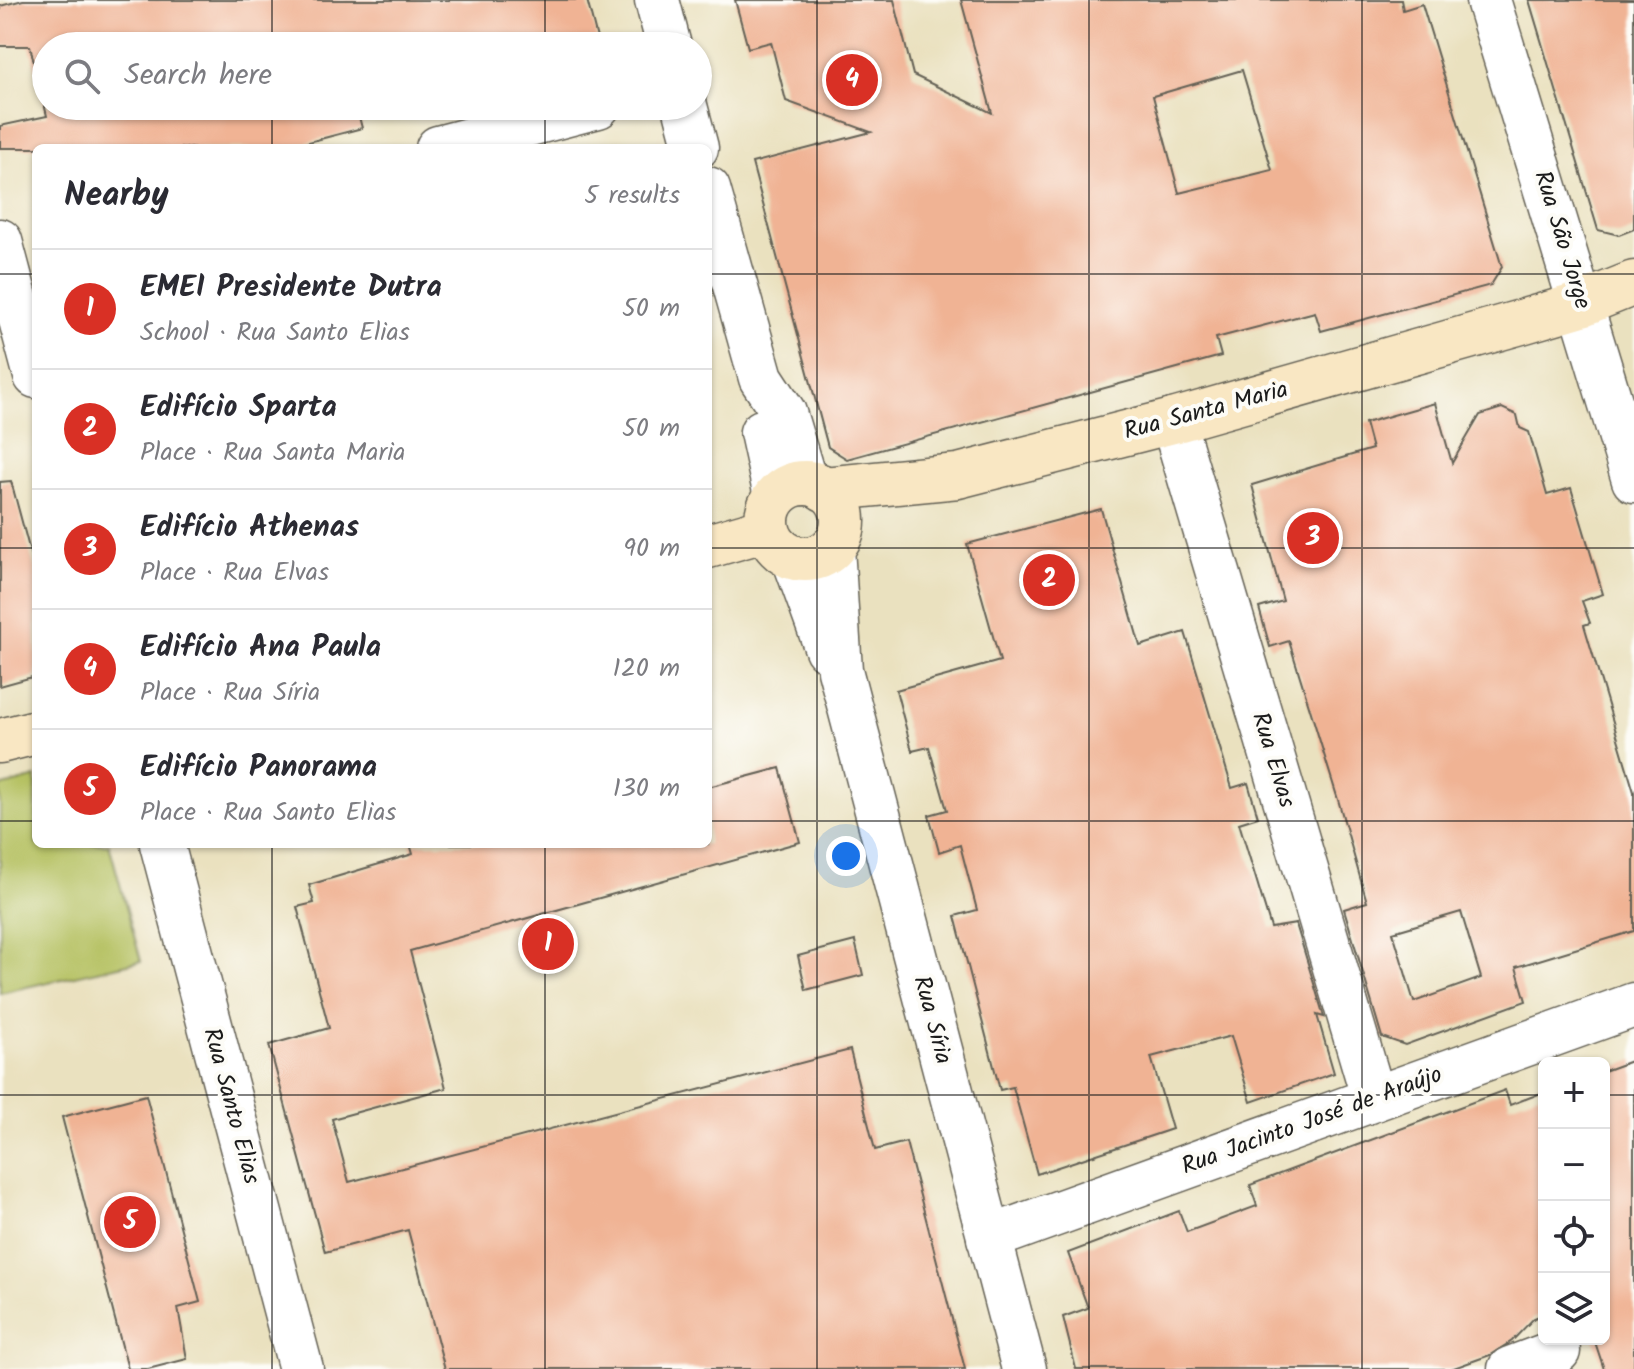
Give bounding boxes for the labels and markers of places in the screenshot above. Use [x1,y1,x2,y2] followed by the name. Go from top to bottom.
[826,50,878,110] pin: 4
[1287,508,1339,568] pin: 3
[1023,550,1075,610] pin: 2
[522,914,574,974] pin: 1
[104,1192,156,1252] pin: 5

